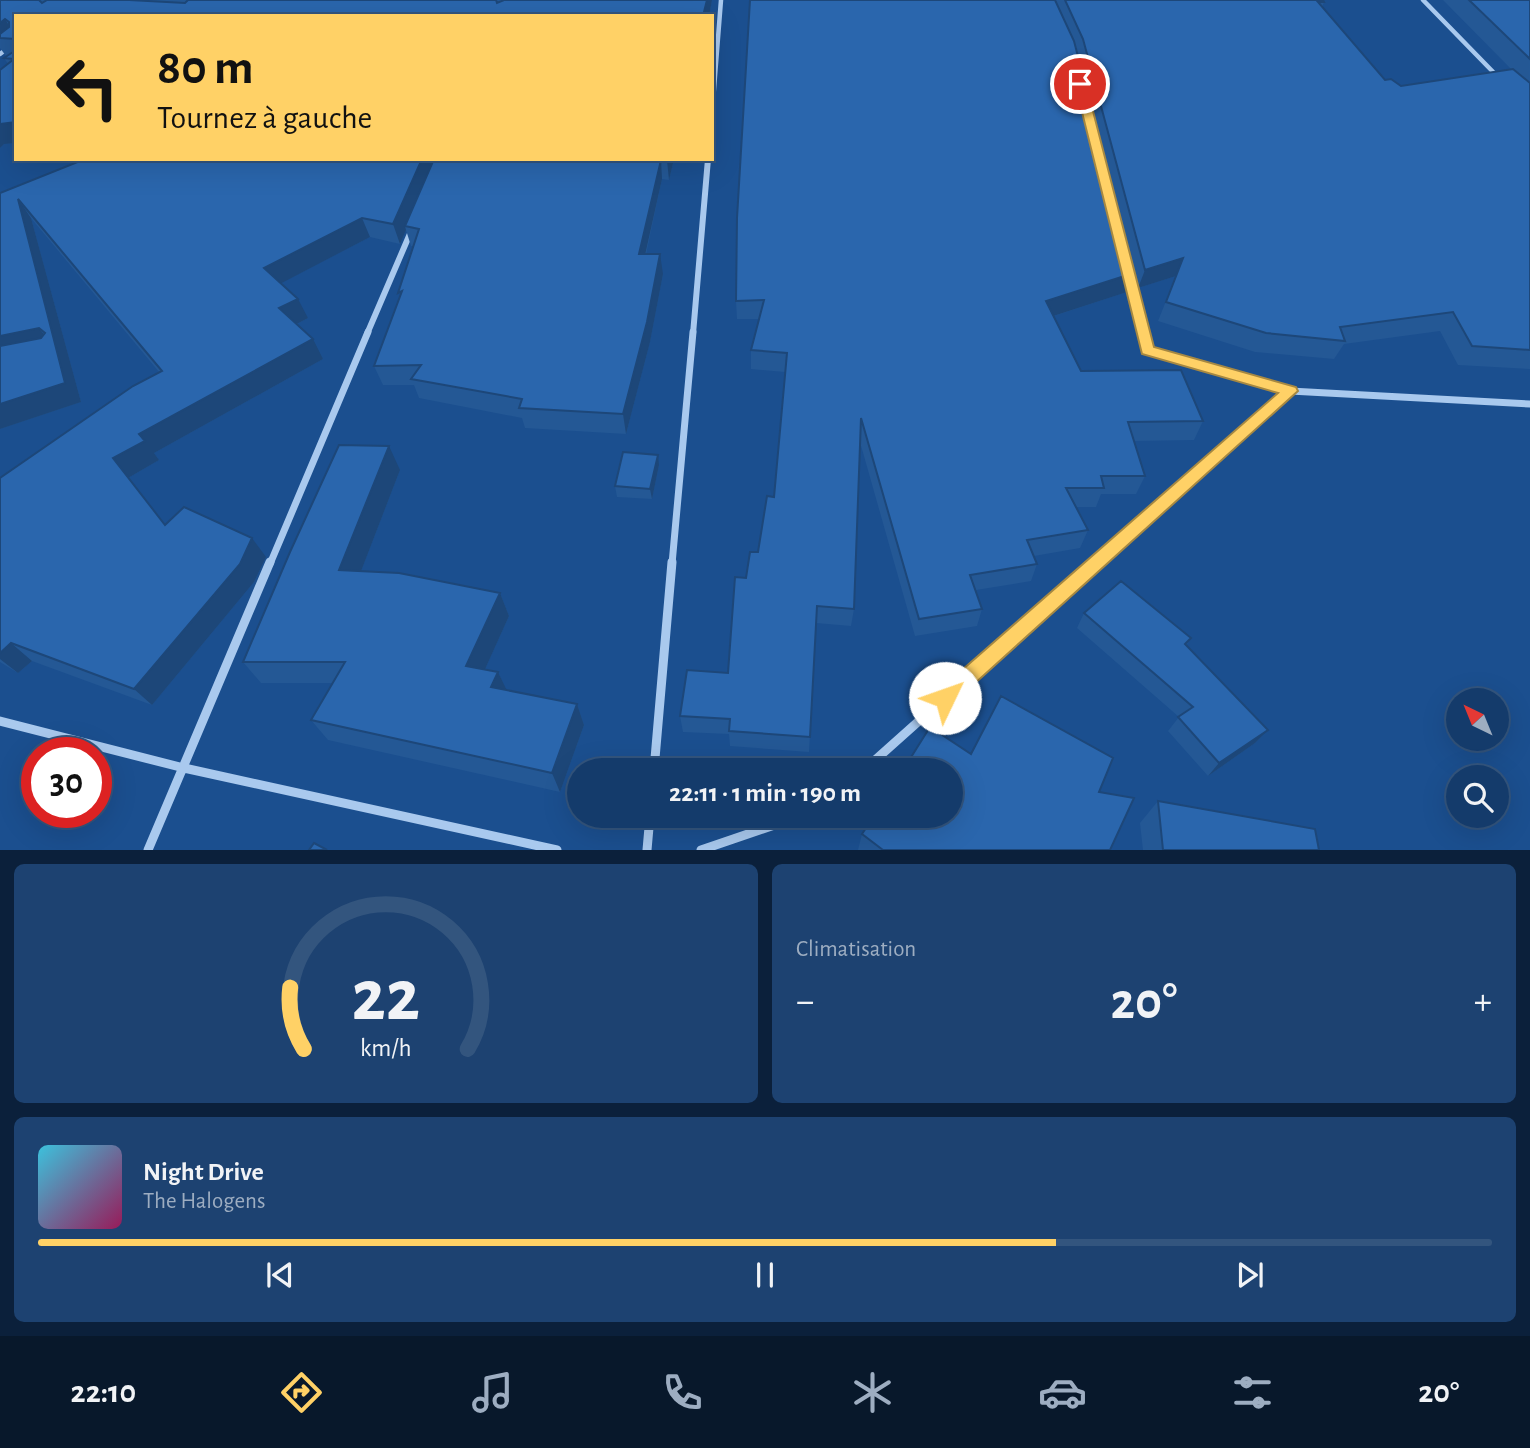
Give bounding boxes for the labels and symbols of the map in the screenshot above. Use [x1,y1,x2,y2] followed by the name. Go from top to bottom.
[1050,54,1110,114] pin
[908,661,982,735] position arrow
[1446,688,1508,751] north arrow
[21,737,112,828] speed limit sign: 30

